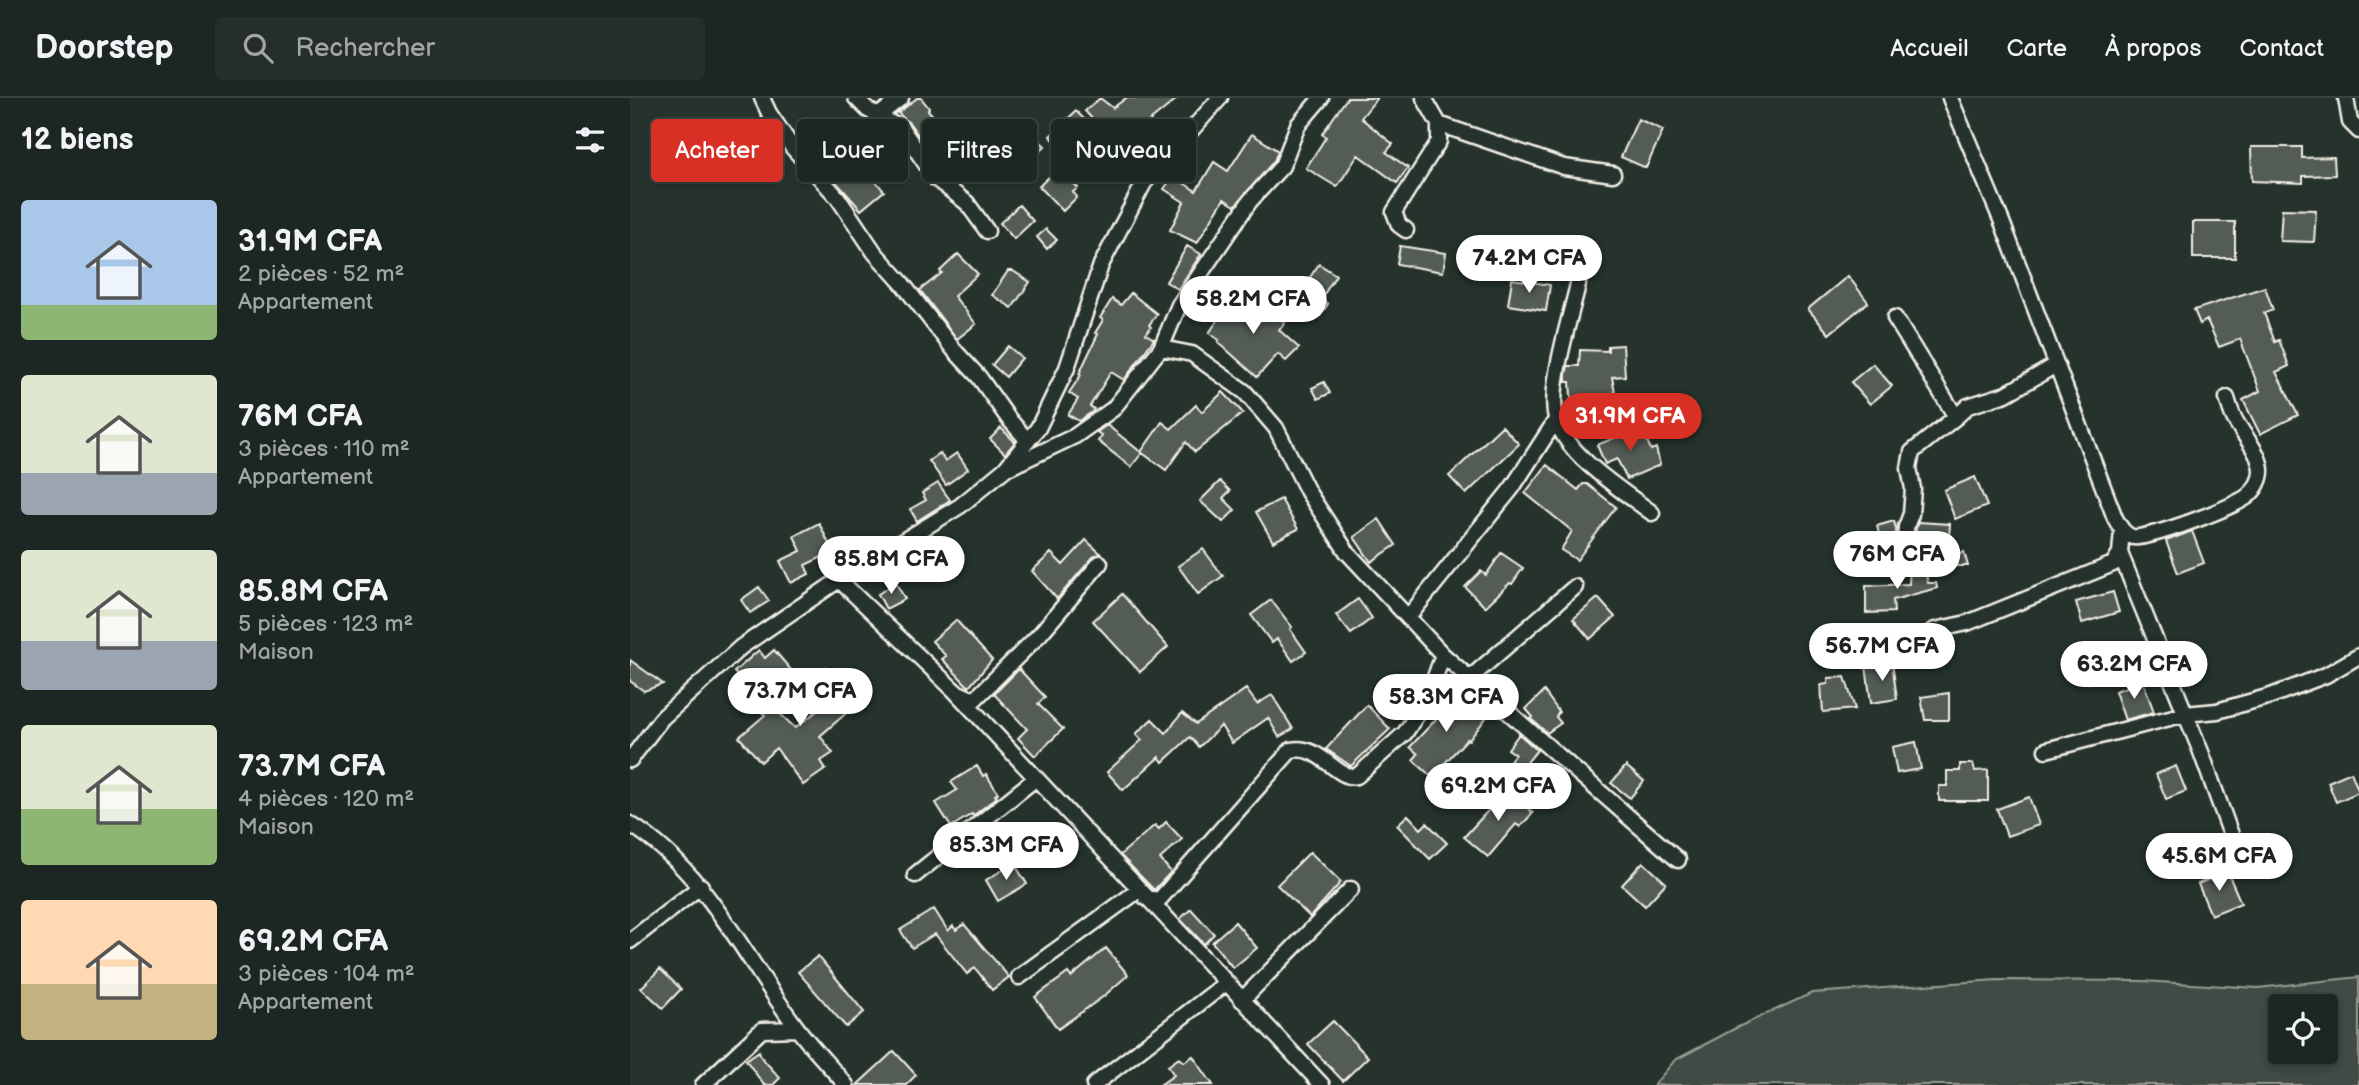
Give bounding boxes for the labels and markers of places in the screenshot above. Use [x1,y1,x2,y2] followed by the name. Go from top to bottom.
[1449,236,1609,295] pin: 74.2M CFA
[1173,276,1333,336] pin: 58.2M CFA
[1550,394,1710,453] pin: 31.9M CFA
[1832,532,1962,591] pin: 76M CFA
[811,536,971,596] pin: 85.8M CFA
[1802,624,1962,683] pin: 56.7M CFA
[2054,642,2214,701] pin: 63.2M CFA
[720,668,880,728] pin: 73.7M CFA
[1366,674,1526,734] pin: 58.3M CFA
[1418,764,1578,823] pin: 69.2M CFA
[926,822,1086,882] pin: 85.3M CFA
[2139,834,2299,893] pin: 45.6M CFA

